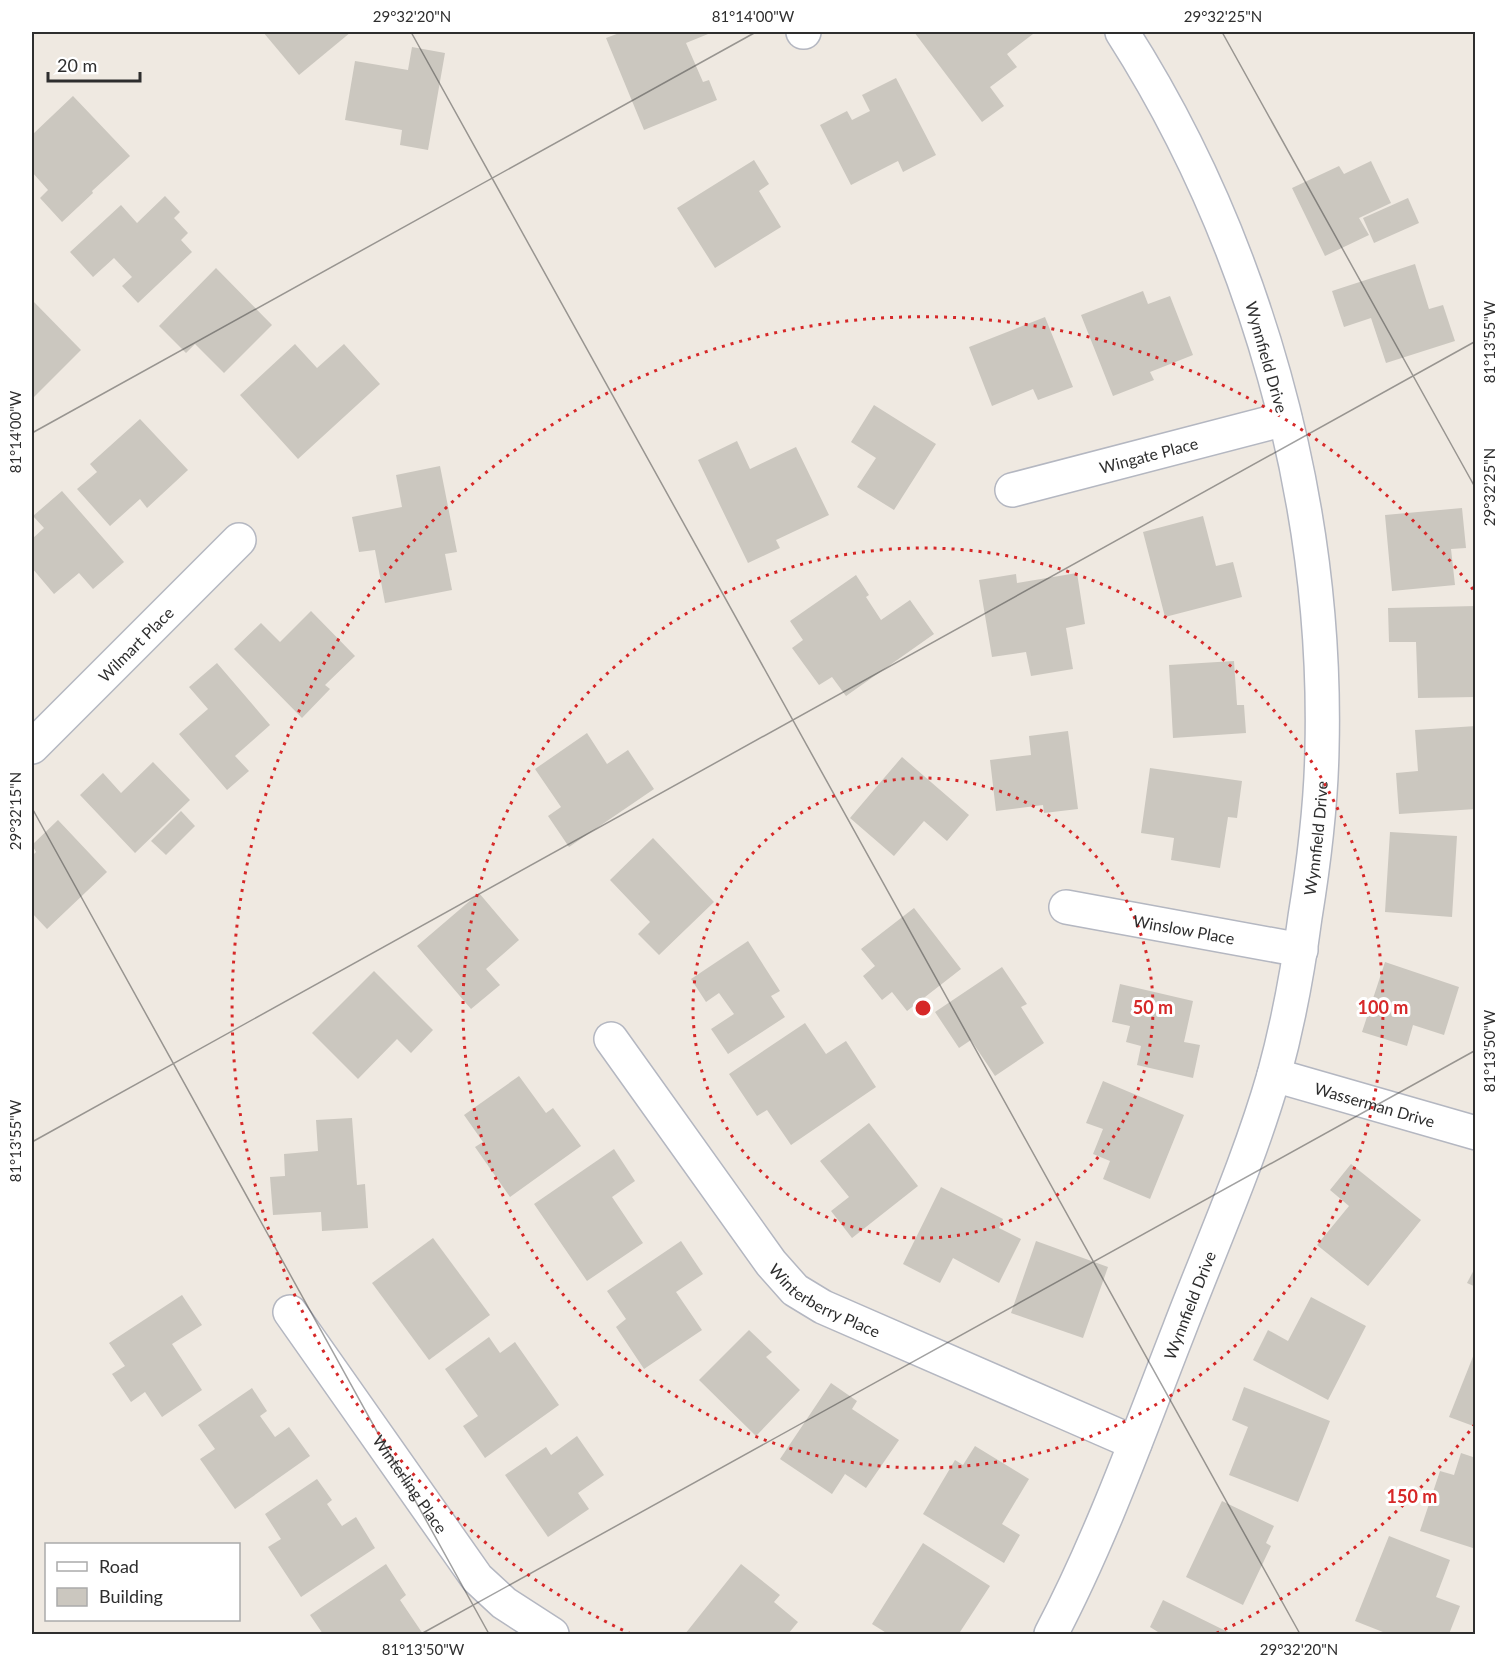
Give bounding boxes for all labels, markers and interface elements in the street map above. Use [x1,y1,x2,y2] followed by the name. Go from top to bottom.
[373,7,451,25] text: 29°32'20"N
[712,7,795,25] text: 81°14'00"W
[1184,7,1262,25] text: 29°32'25"N
[48,45,140,83] scale bar
[57,54,97,76] text: 20 m
[1242,299,1292,415] street label: Wynnfield Drive
[1480,300,1498,383] text: 81°13'55"W
[6,390,24,473] text: 81°14'00"W
[1097,433,1200,476] street label: Wingate Place
[1480,448,1498,526] text: 29°32'25"N
[94,602,177,685] street label: Wilmart Place
[6,772,24,850] text: 29°32'15"N
[1299,780,1330,897] street label: Wynnfield Drive
[1132,910,1236,947] street label: Winslow Place
[1133,996,1173,1018] text: 50 m
[1358,996,1408,1018] text: 100 m
[913,998,933,1018] centre of rings
[1480,1009,1498,1092] text: 81°13'50"W
[1313,1078,1437,1130] street label: Wasserman Drive
[6,1099,24,1182] text: 81°13'55"W
[1159,1248,1219,1362] street label: Wynnfield Drive
[766,1259,883,1340] street label: Winterberry Place
[370,1431,452,1536] street label: Winterling Place
[1387,1485,1437,1507] text: 150 m
[45,1543,240,1621] legend
[99,1555,139,1577] text: Road
[99,1585,163,1607] text: Building
[382,1640,465,1658] text: 81°13'50"W
[1260,1640,1338,1658] text: 29°32'20"N

